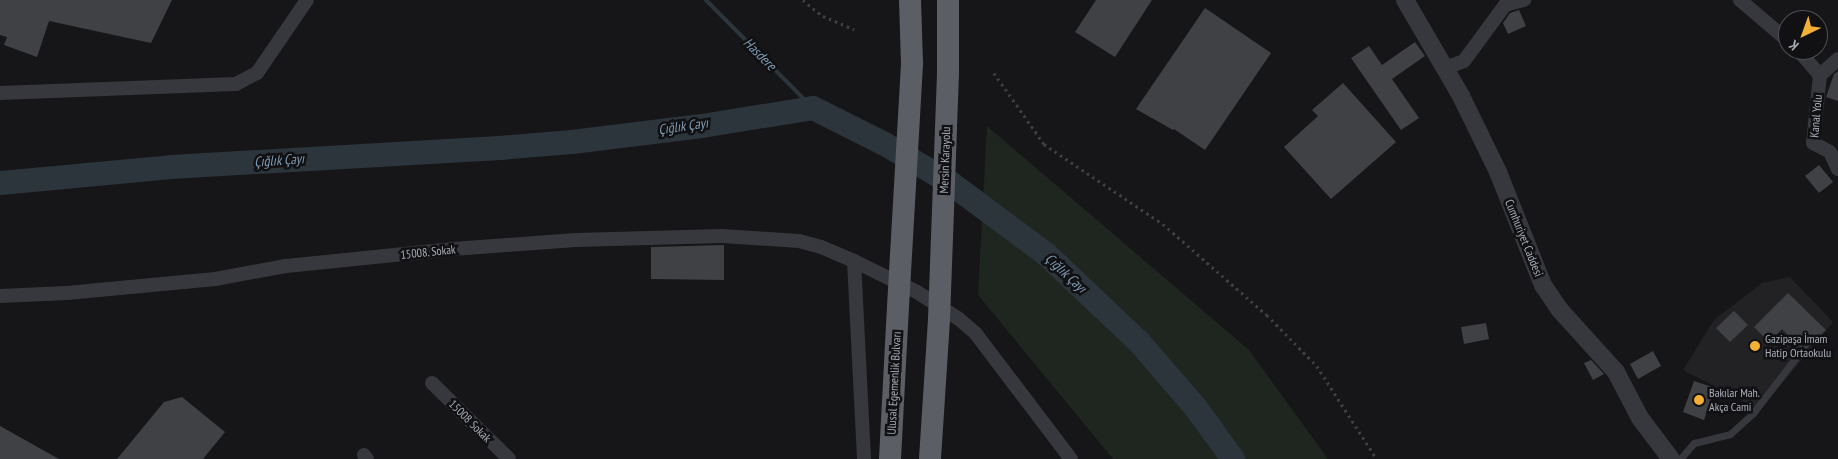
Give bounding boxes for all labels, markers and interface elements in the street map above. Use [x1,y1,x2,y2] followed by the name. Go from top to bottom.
[1778,10,1828,60] north arrow
[740,34,780,74] water label: Hasdere
[1785,36,1802,55] text: K
[1807,94,1825,138] street label: Kanal Yolu
[657,114,709,138] water label: Çığlık Çayı
[937,126,953,194] street label: Mersin Karayolu
[253,150,305,170] water label: Çığlık Çayı
[1502,197,1546,279] street label: Cumhuriyet Caddesi
[399,242,457,262] street label: 15008. Sokak
[1042,250,1090,296] water label: Çığlık Çayı
[884,331,904,435] street label: Ulusal Egemenlik Bulvarı
[1765,332,1831,360] place label: Gazipaşa İmam Hatip Ortaokulu
[1749,340,1761,352] marker: Gazipaşa İmam Hatip Ortaokulu
[1709,386,1760,414] place label: Bakılar Mah. Akça Cami
[1693,394,1705,406] marker: Bakılar Mah. Akça Cami
[446,397,494,445] street label: 15008 Sokak

